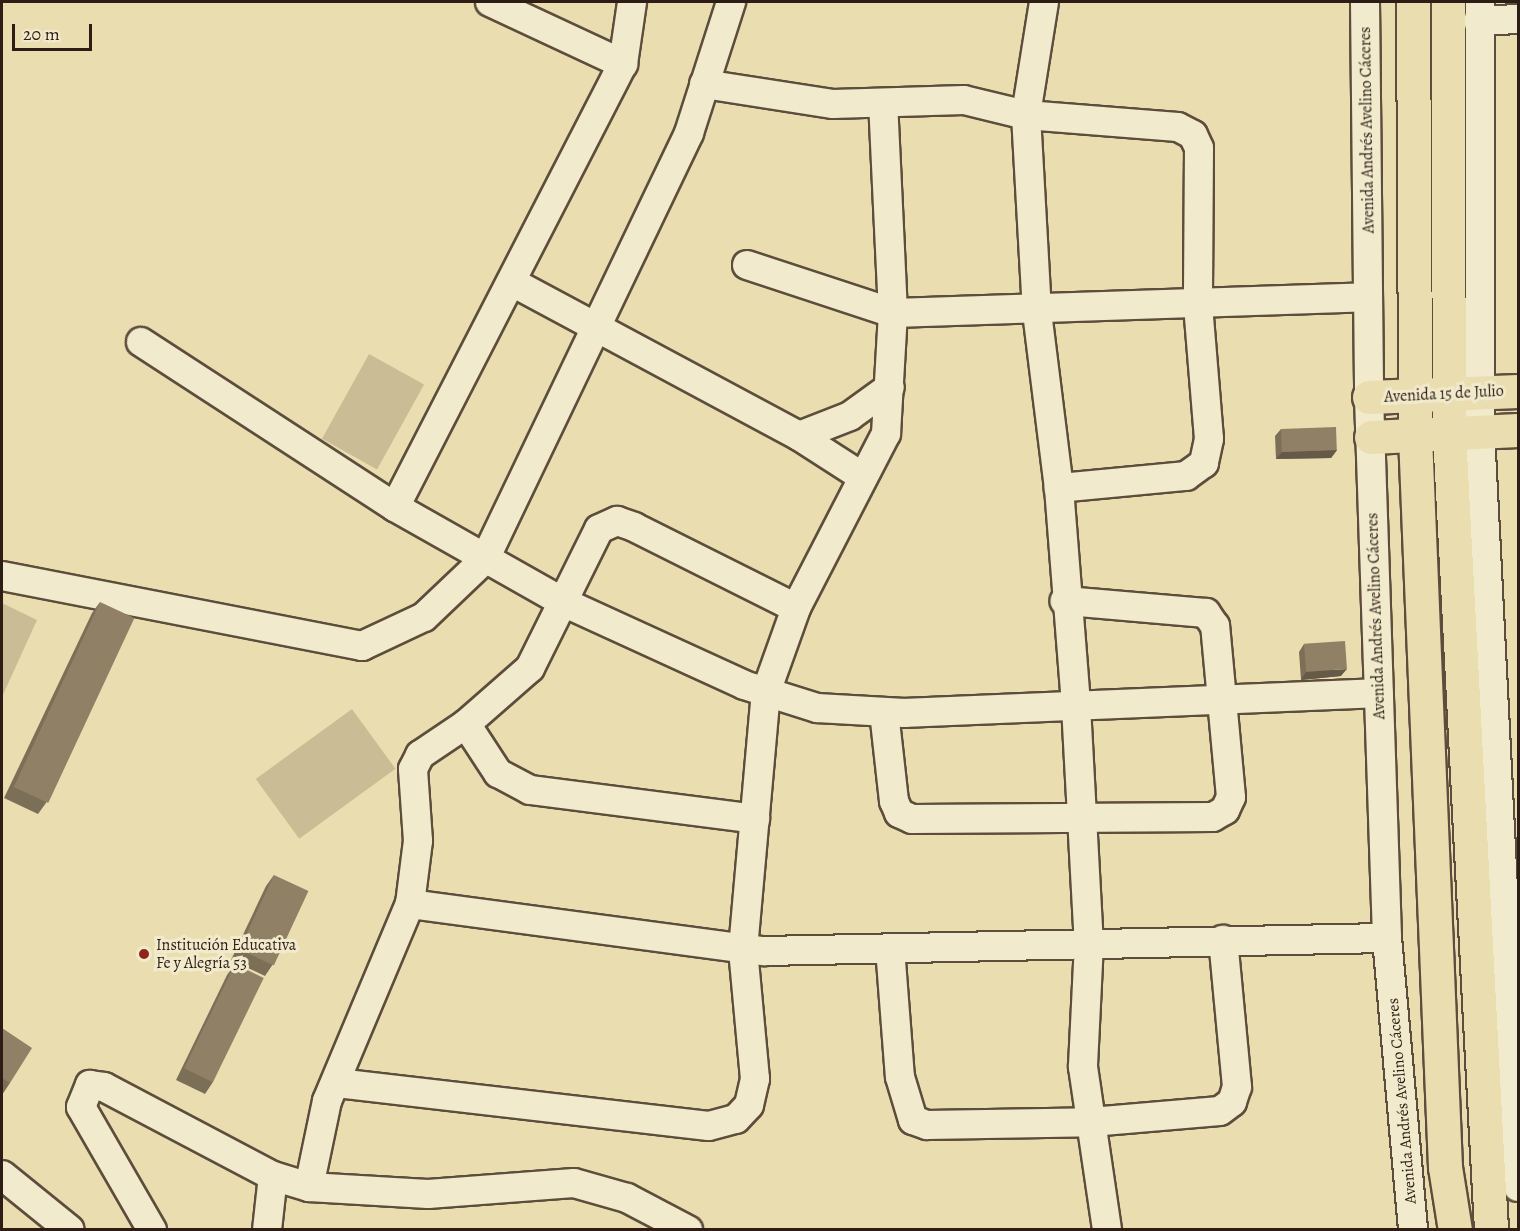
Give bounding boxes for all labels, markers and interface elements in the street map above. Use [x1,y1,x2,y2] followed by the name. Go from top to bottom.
[15,12,94,50] scale bar
[23,22,60,46] text: 20 m
[1356,26,1378,234] street label: Avenida Andrés Avelino Cáceres
[1384,381,1504,407] street label: Avenida 15 de Julio
[1363,512,1389,720] street label: Avenida Andrés Avelino Cáceres
[156,935,296,973] place label: Institución Educativa Fe y Alegría 53
[137,947,151,961] marker: Institución Educativa Fe y Alegría 53
[1383,997,1421,1205] street label: Avenida Andrés Avelino Cáceres

